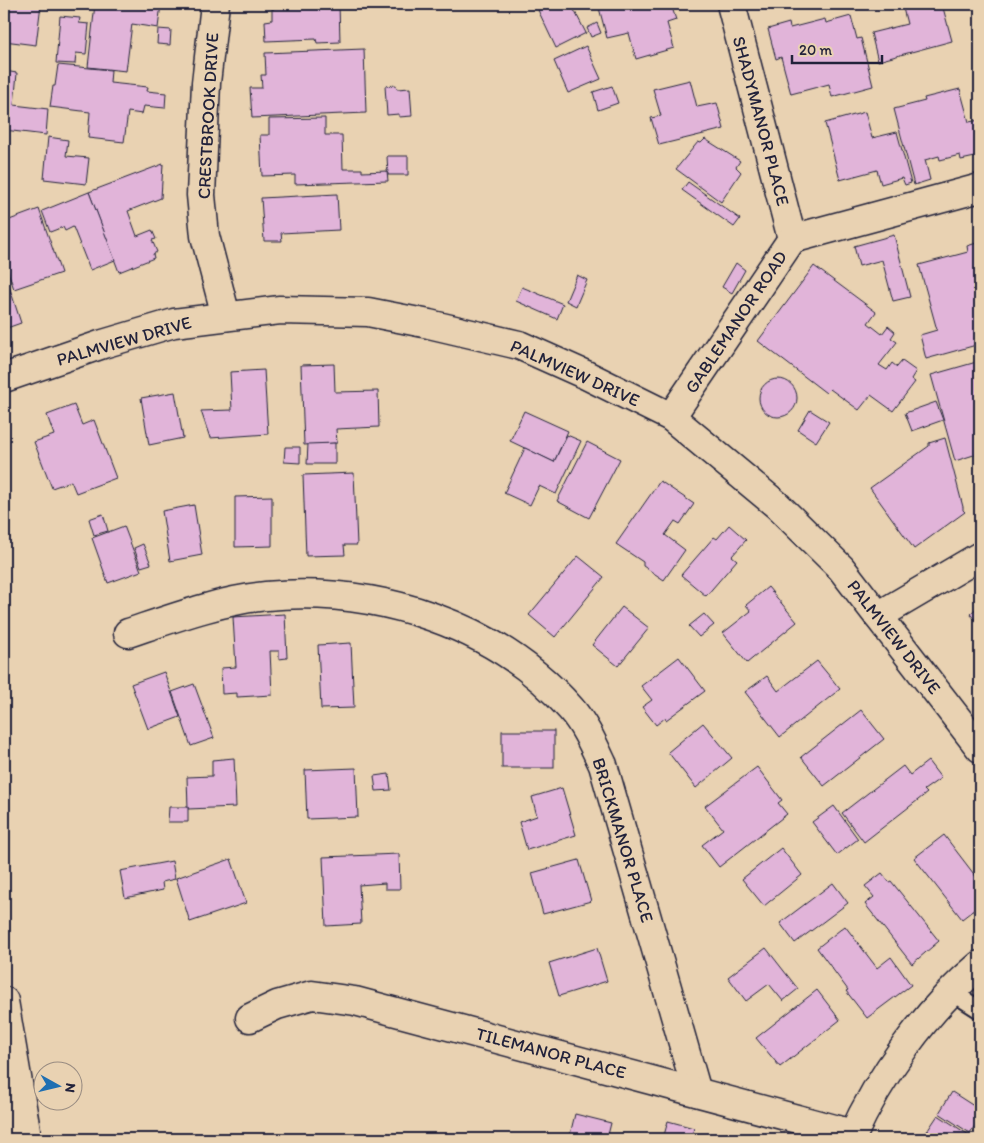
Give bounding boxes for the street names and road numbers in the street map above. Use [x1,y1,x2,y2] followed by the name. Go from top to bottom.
[193,32,223,200] street label: CRESTBROOK DRIVE
[728,34,794,208] street label: SHADYMANOR PLACE
[680,247,792,397] street label: GABLEMANOR ROAD
[54,311,194,371] street label: PALMVIEW DRIVE
[507,335,643,411] street label: PALMVIEW DRIVE
[842,575,946,699] street label: PALMVIEW DRIVE
[587,755,659,925] street label: BRICKMANOR PLACE
[473,1022,629,1084] street label: TILEMANOR PLACE

